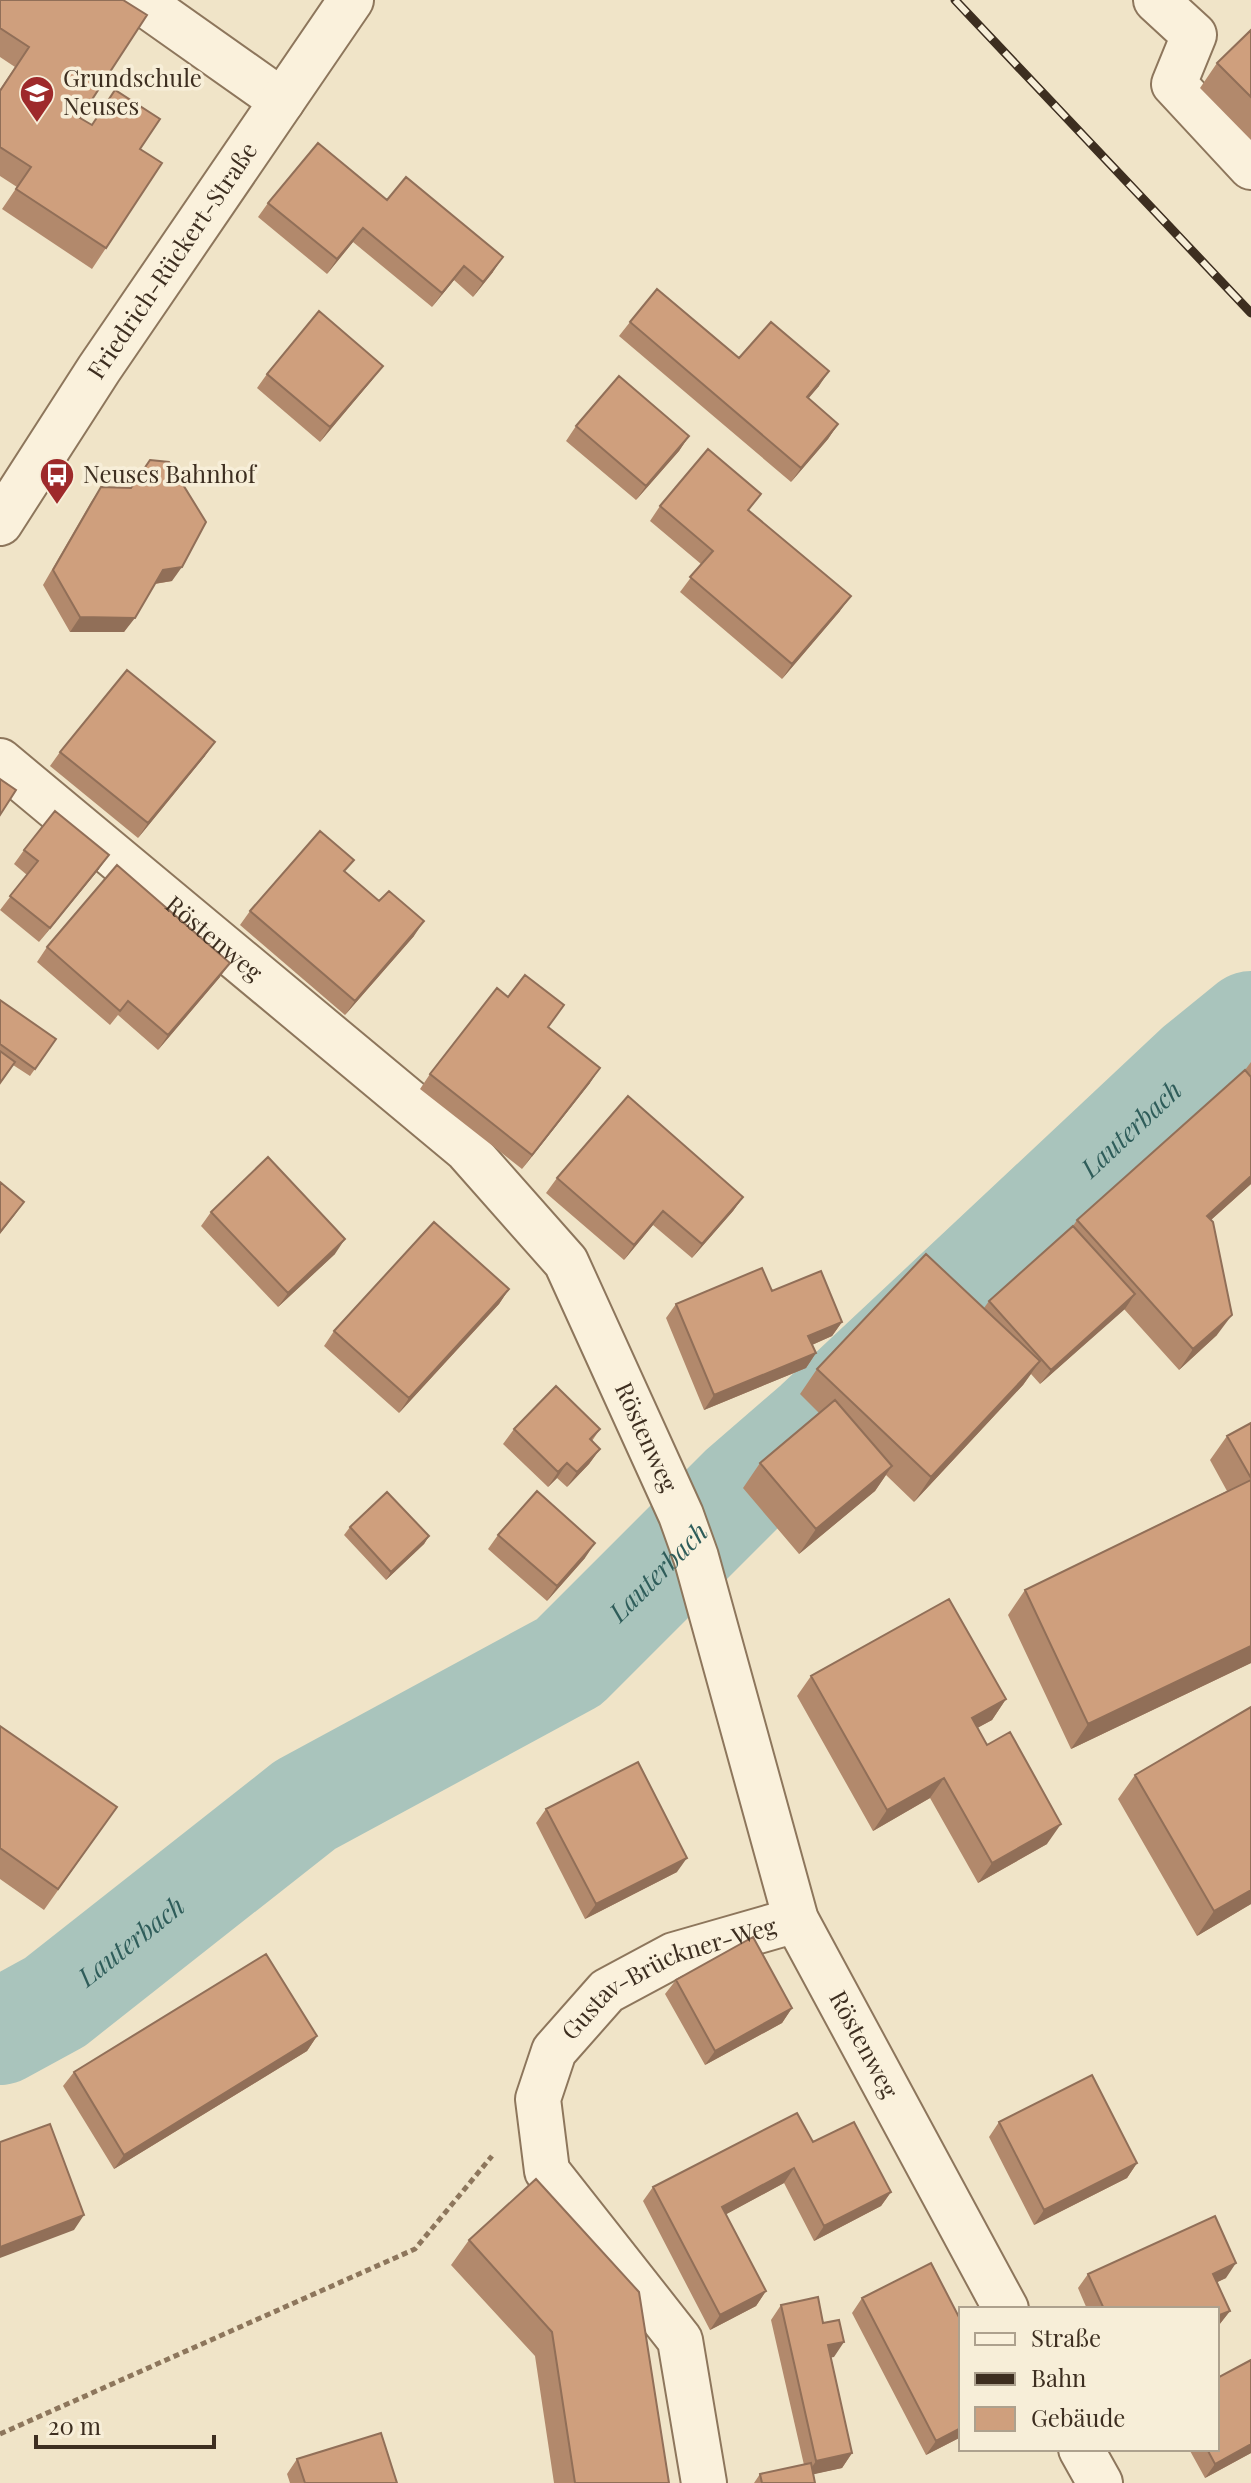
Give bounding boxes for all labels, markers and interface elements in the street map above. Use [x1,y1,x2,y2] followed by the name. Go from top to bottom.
[63,61,202,121] place label: Grundschule Neuses
[18,74,56,124] school or university icon: Grundschule Neuses
[79,135,263,384] street label: Friedrich-Rückert-Straße
[38,456,76,506] bus stop icon: Neuses Bahnhof
[83,457,258,489] place label: Neuses Bahnhof
[160,888,270,987] street label: Röstenweg
[1072,1072,1189,1185] water label: Lauterbach
[609,1377,687,1497] street label: Röstenweg
[600,1514,715,1629] water label: Lauterbach
[69,1888,191,1994] water label: Lauterbach
[553,1908,780,2046] street label: Gustav-Brückner-Weg
[823,1985,907,2103] street label: Röstenweg
[959,2307,1219,2451] legend
[1031,2321,1101,2353] text: Straße
[1031,2361,1086,2393] text: Bahn
[36,2399,214,2449] scale bar
[1031,2401,1126,2433] text: Gebäude
[48,2409,101,2441] text: 20 m

